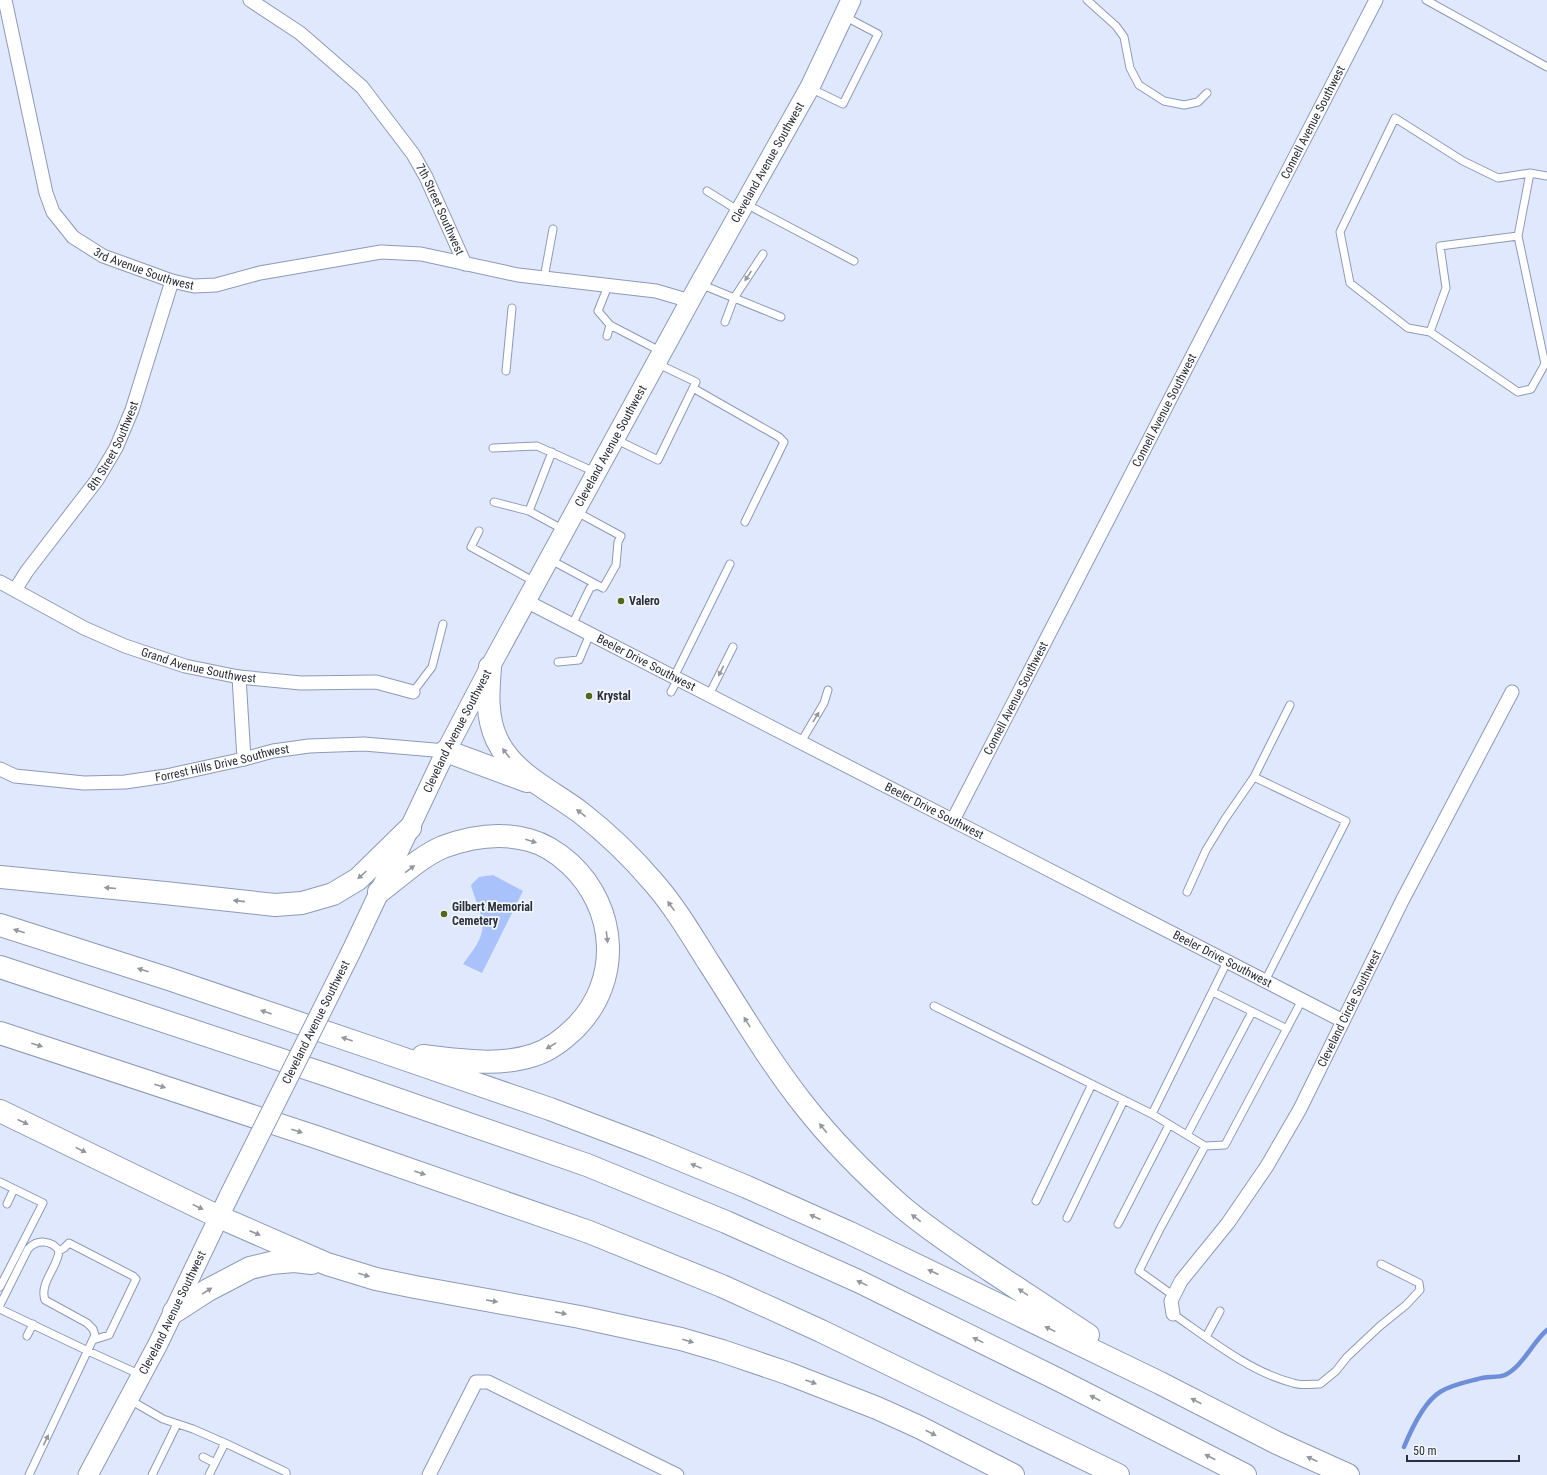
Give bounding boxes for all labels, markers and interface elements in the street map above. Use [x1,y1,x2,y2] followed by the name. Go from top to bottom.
[1278,63,1348,181] street label: Connell Avenue Southwest
[728,99,807,225] street label: Cleveland Avenue Southwest
[413,161,467,258] street label: 7th Street Southwest
[91,245,196,293] street label: 3rd Avenue Southwest
[744,271,752,281] one-way arrow
[1129,351,1200,469] street label: Connell Avenue Southwest
[572,383,650,509] street label: Cleveland Avenue Southwest
[84,399,141,494] street label: 8th Street Southwest
[629,594,660,608] place label: Valero
[616,596,626,606] marker: Valero
[594,632,698,694] street label: Beeler Drive Southwest
[981,639,1051,757] street label: Connell Avenue Southwest
[139,645,257,686] street label: Grand Avenue Southwest
[718,665,724,677] one-way arrow
[420,667,495,795] street label: Cleveland Avenue Southwest
[597,689,631,703] place label: Krystal
[584,691,594,701] marker: Krystal
[812,712,820,722] one-way arrow
[154,742,290,784] street label: Forrest Hills Drive Southwest
[502,748,510,759] one-way arrow
[882,780,986,842] street label: Beeler Drive Southwest
[575,809,586,818] one-way arrow
[525,838,537,844] one-way arrow
[404,865,415,873] one-way arrow
[357,870,367,879] one-way arrow
[104,884,116,891] one-way arrow
[233,898,245,904] one-way arrow
[452,900,533,928] place label: Gilbert Memorial Cemetery
[667,901,675,911] one-way arrow
[439,909,449,919] marker: Gilbert Memorial Cemetery
[12,928,24,934] one-way arrow
[1171,928,1275,990] street label: Beeler Drive Southwest
[604,931,610,943] one-way arrow
[1315,947,1384,1069] street label: Cleveland Circle Southwest
[279,958,353,1086] street label: Cleveland Avenue Southwest
[136,967,148,973] one-way arrow
[259,1008,271,1014] one-way arrow
[743,1017,751,1027] one-way arrow
[341,1036,353,1042] one-way arrow
[31,1042,43,1048] one-way arrow
[546,1042,556,1050] one-way arrow
[155,1083,167,1089] one-way arrow
[17,1119,29,1125] one-way arrow
[818,1122,827,1133] one-way arrow
[292,1128,304,1134] one-way arrow
[75,1147,87,1153] one-way arrow
[690,1163,701,1169] one-way arrow
[415,1170,427,1176] one-way arrow
[192,1204,204,1210] one-way arrow
[911,1213,922,1222] one-way arrow
[809,1214,821,1221] one-way arrow
[249,1230,260,1236] one-way arrow
[136,1248,209,1377] street label: Cleveland Avenue Southwest
[927,1269,938,1275] one-way arrow
[359,1272,371,1278] one-way arrow
[856,1280,867,1286] one-way arrow
[201,1288,213,1295] one-way arrow
[1018,1288,1028,1296] one-way arrow
[486,1298,498,1304] one-way arrow
[555,1310,567,1316] one-way arrow
[1044,1326,1055,1332] one-way arrow
[972,1337,984,1343] one-way arrow
[682,1338,694,1344] one-way arrow
[806,1380,818,1386] one-way arrow
[1089,1395,1100,1401] one-way arrow
[1190,1398,1202,1405] one-way arrow
[925,1430,937,1436] one-way arrow
[43,1434,49,1445] one-way arrow
[1407,1437,1519,1463] scale bar
[1413,1444,1437,1458] text: 50 m
[1205,1454,1216,1460] one-way arrow
[1307,1456,1318,1462] one-way arrow

